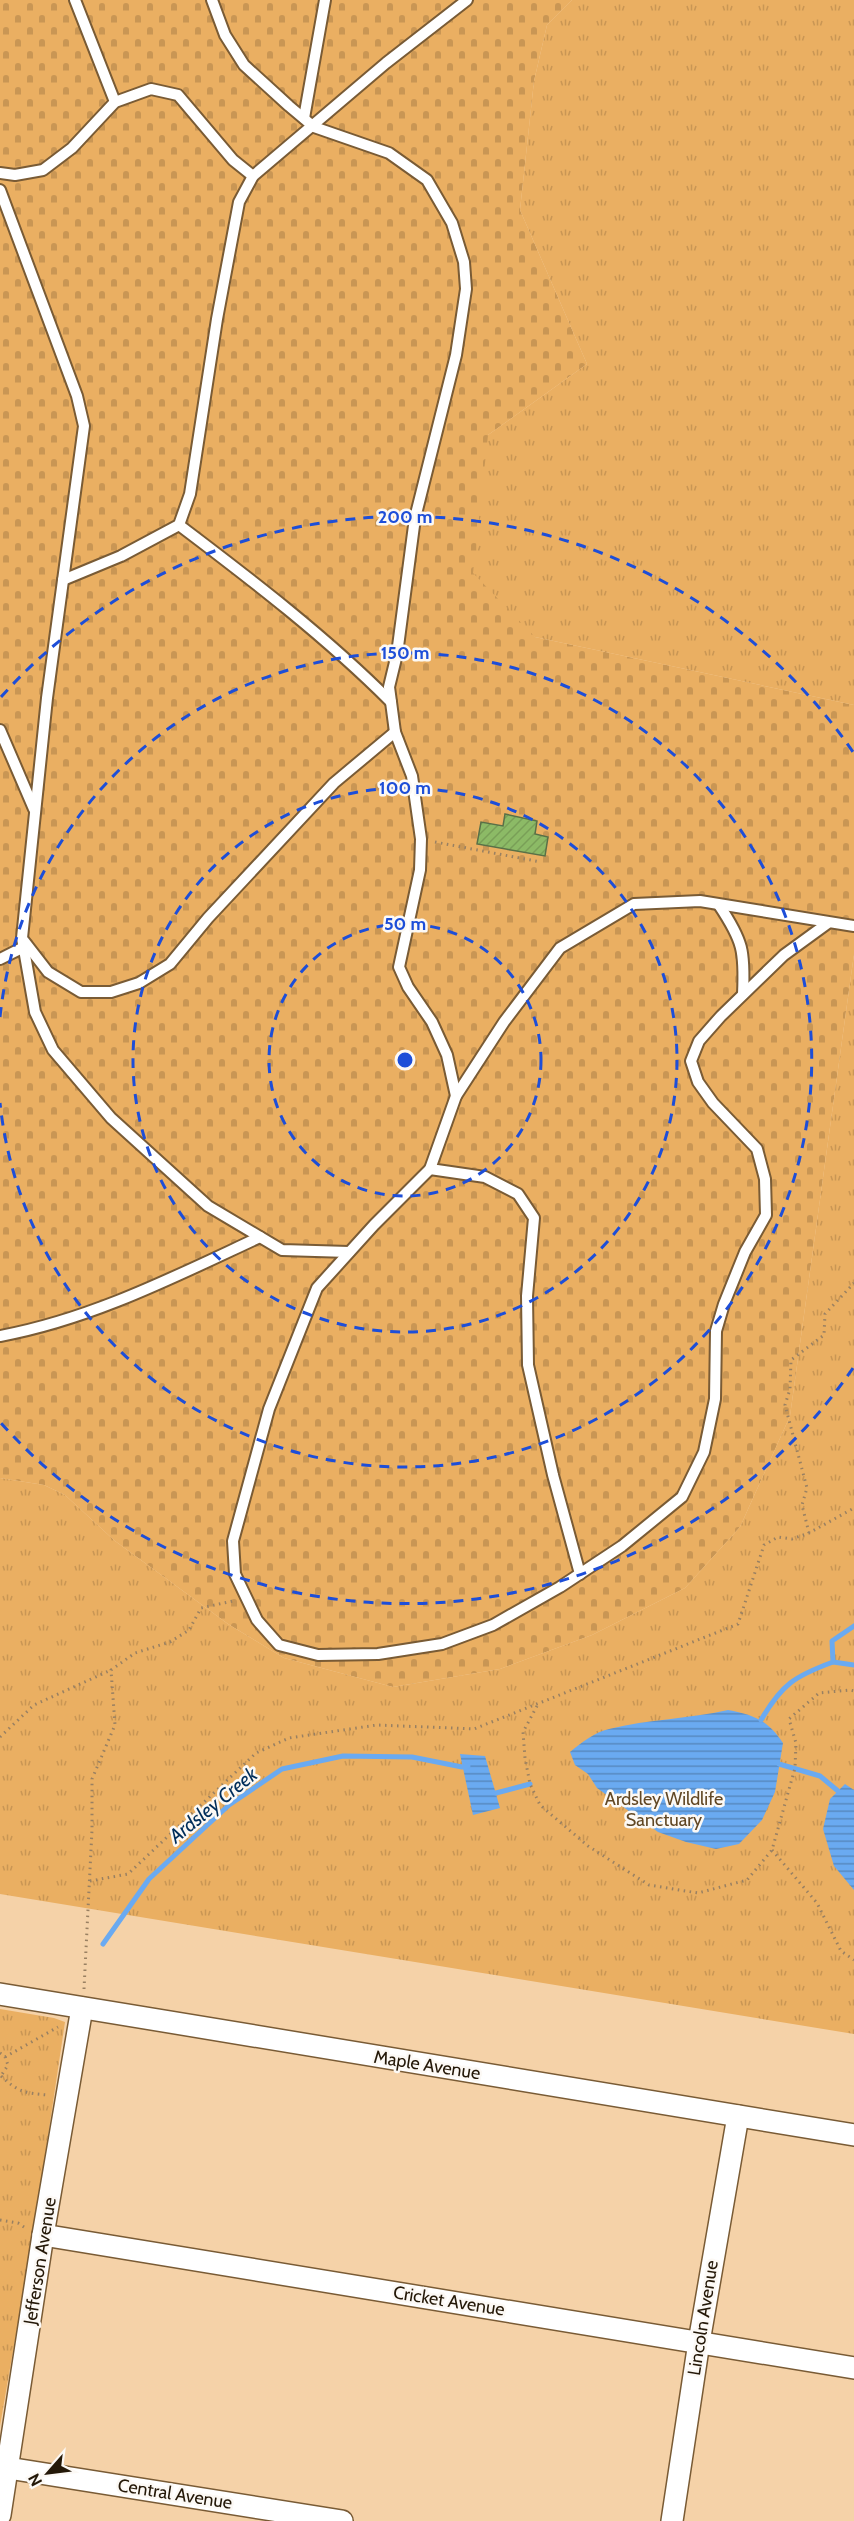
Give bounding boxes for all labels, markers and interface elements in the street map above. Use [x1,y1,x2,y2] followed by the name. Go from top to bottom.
[378,506,432,528] text: 200 m
[381,642,429,664] text: 150 m
[379,777,431,799] text: 100 m
[384,913,426,935] text: 50 m
[395,1050,415,1070] centre of rings
[163,1761,263,1849] water label: Ardsley Creek
[605,1788,723,1831] park label: Ardsley Wildlife Sanctuary
[372,2046,482,2084] street label: Maple Avenue
[19,2196,61,2327] street label: Jefferson Avenue
[683,2259,723,2377] street label: Lincoln Avenue
[392,2281,506,2321] street label: Cricket Avenue
[18,2443,78,2503] north arrow
[24,2470,46,2489] text: N
[116,2474,234,2514] street label: Central Avenue

